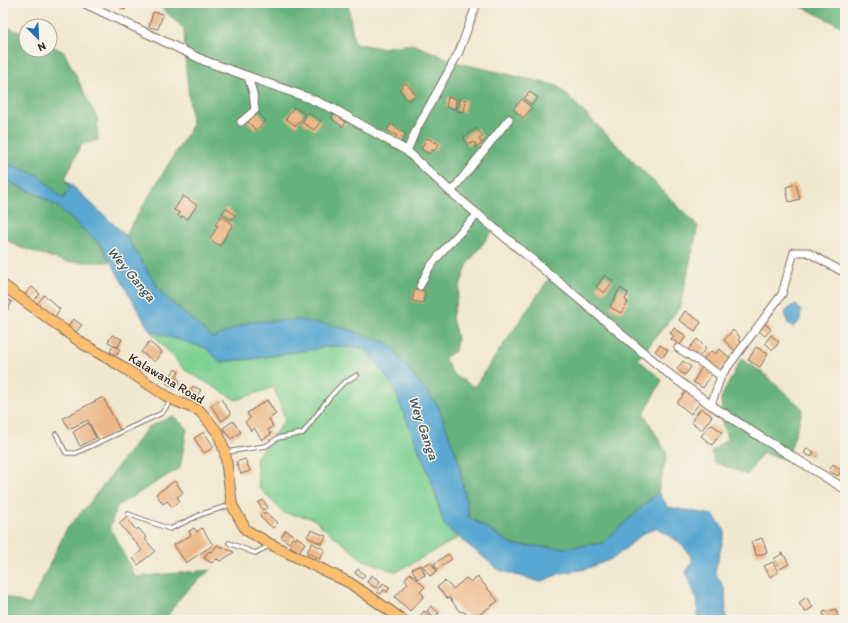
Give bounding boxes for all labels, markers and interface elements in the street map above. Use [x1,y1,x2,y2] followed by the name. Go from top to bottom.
[18,18,58,58] north arrow
[36,39,48,54] text: N
[104,243,160,306] water label: Wey Ganga
[126,350,208,407] street label: Kalawana Road
[405,394,443,463] water label: Wey Ganga

